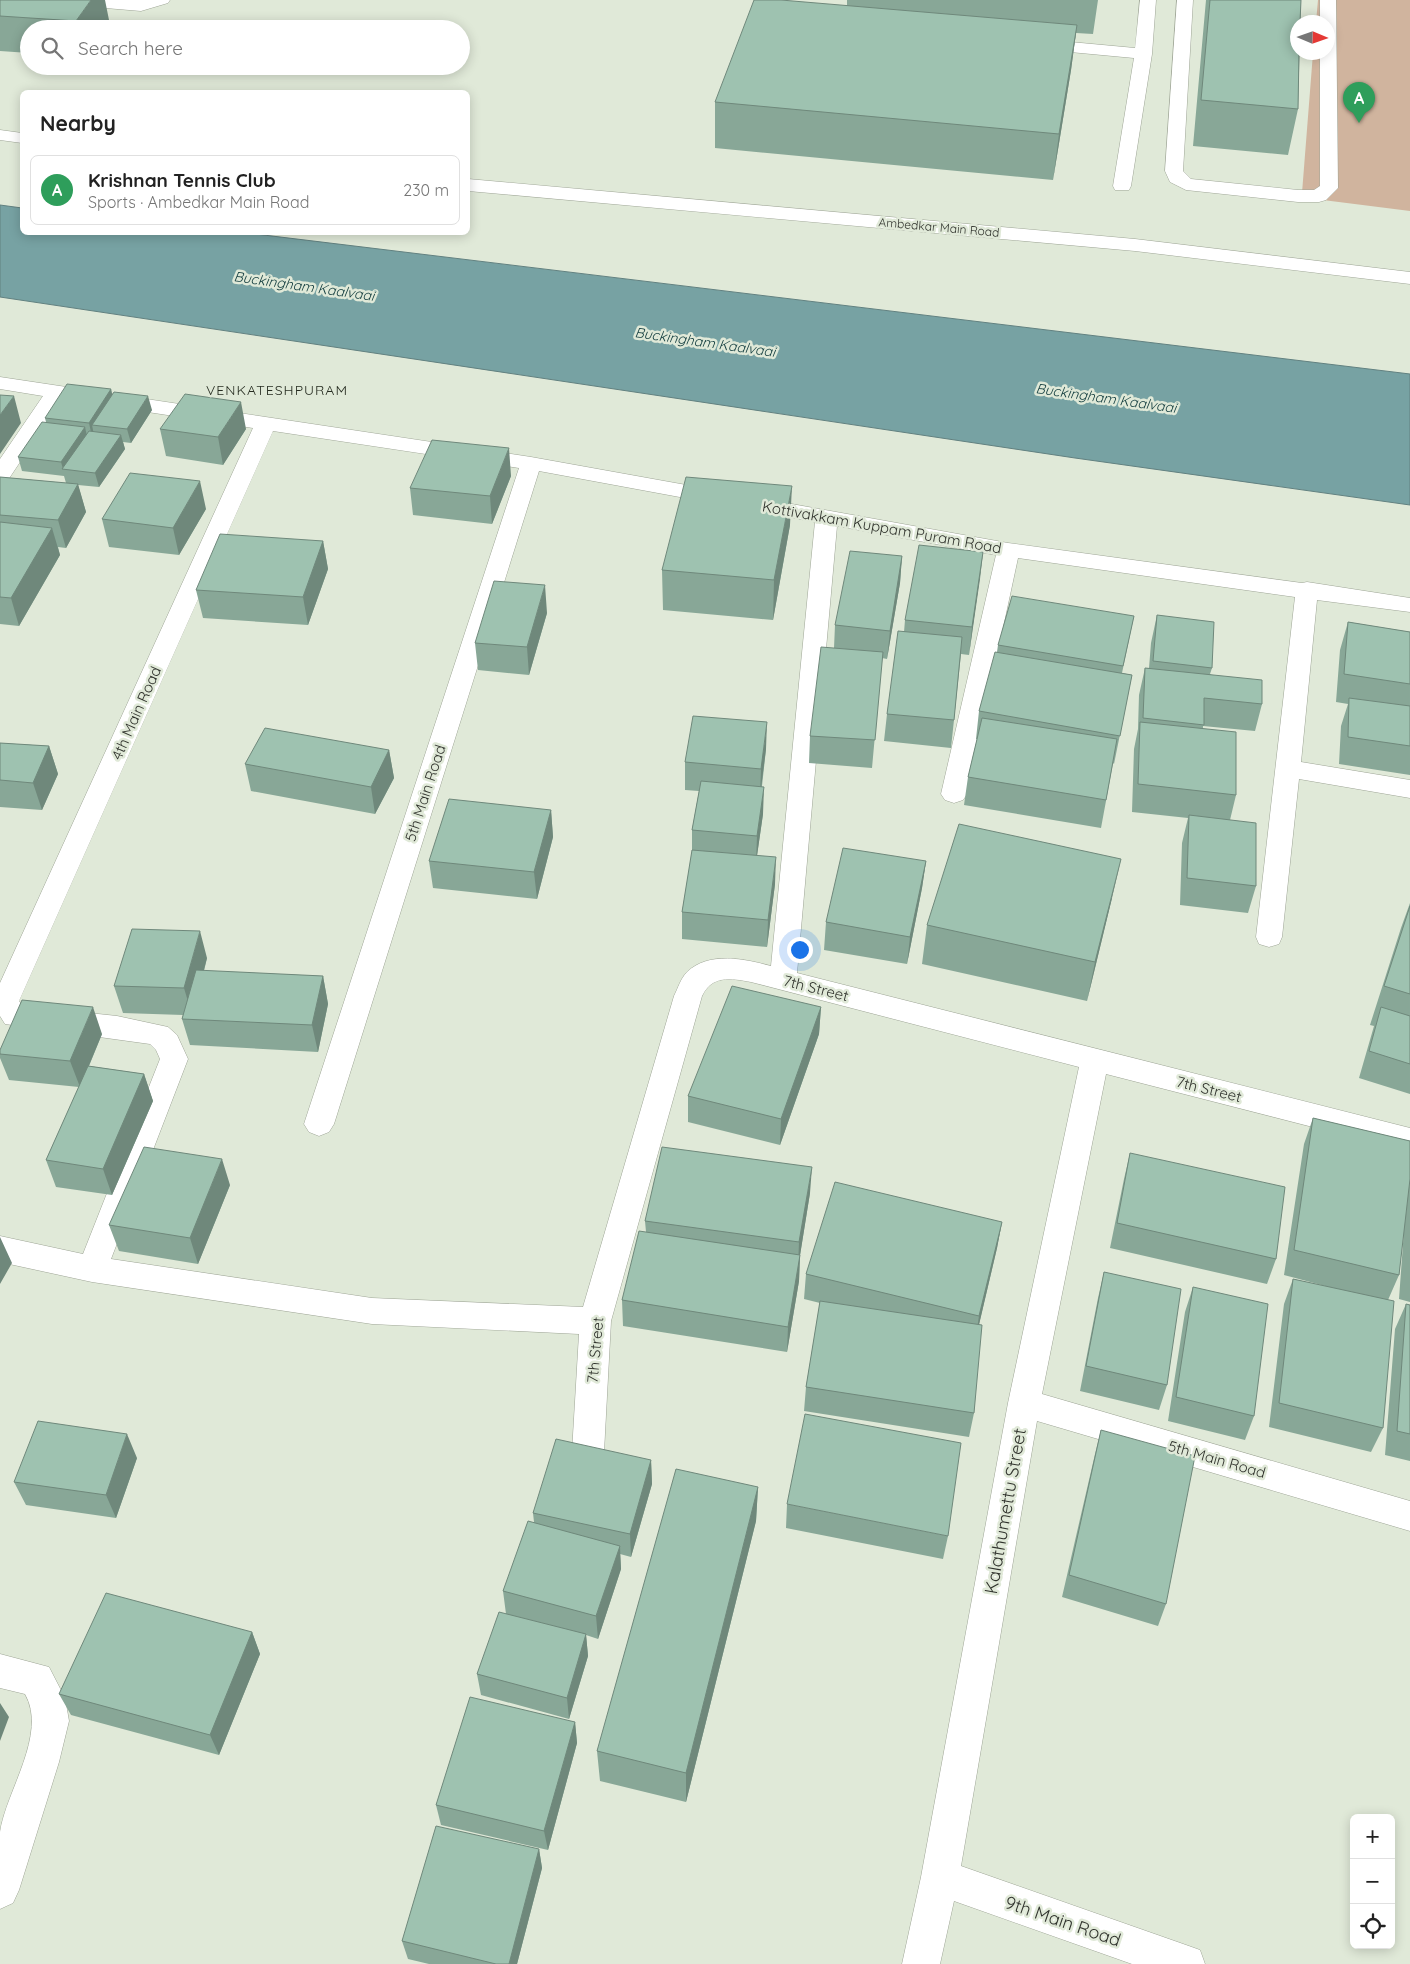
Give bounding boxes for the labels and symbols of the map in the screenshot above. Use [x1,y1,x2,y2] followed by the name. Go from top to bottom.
[1290,15,1335,60] north arrow
[1343,82,1375,123] pin: A
[878,214,1000,240] street label: Ambedkar Main Road
[233,267,377,305] water label: Buckingham Kaalvaai
[634,323,778,361] water label: Buckingham Kaalvaai
[1035,379,1179,417] water label: Buckingham Kaalvaai
[206,381,348,399] district label: VENKATESHPURAM
[761,497,1003,557] street label: Kottivakkam Kuppam Puram Road
[107,663,165,763] street label: 4th Main Road
[400,742,450,844] street label: 5th Main Road
[787,937,813,963] your location
[781,971,851,1005] street label: 7th Street
[1174,1072,1244,1106] street label: 7th Street
[583,1316,607,1384] street label: 7th Street
[979,1426,1031,1596] street label: Kalathumettu Street
[1166,1436,1268,1482] street label: 5th Main Road
[1002,1890,1124,1952] street label: 9th Main Road

